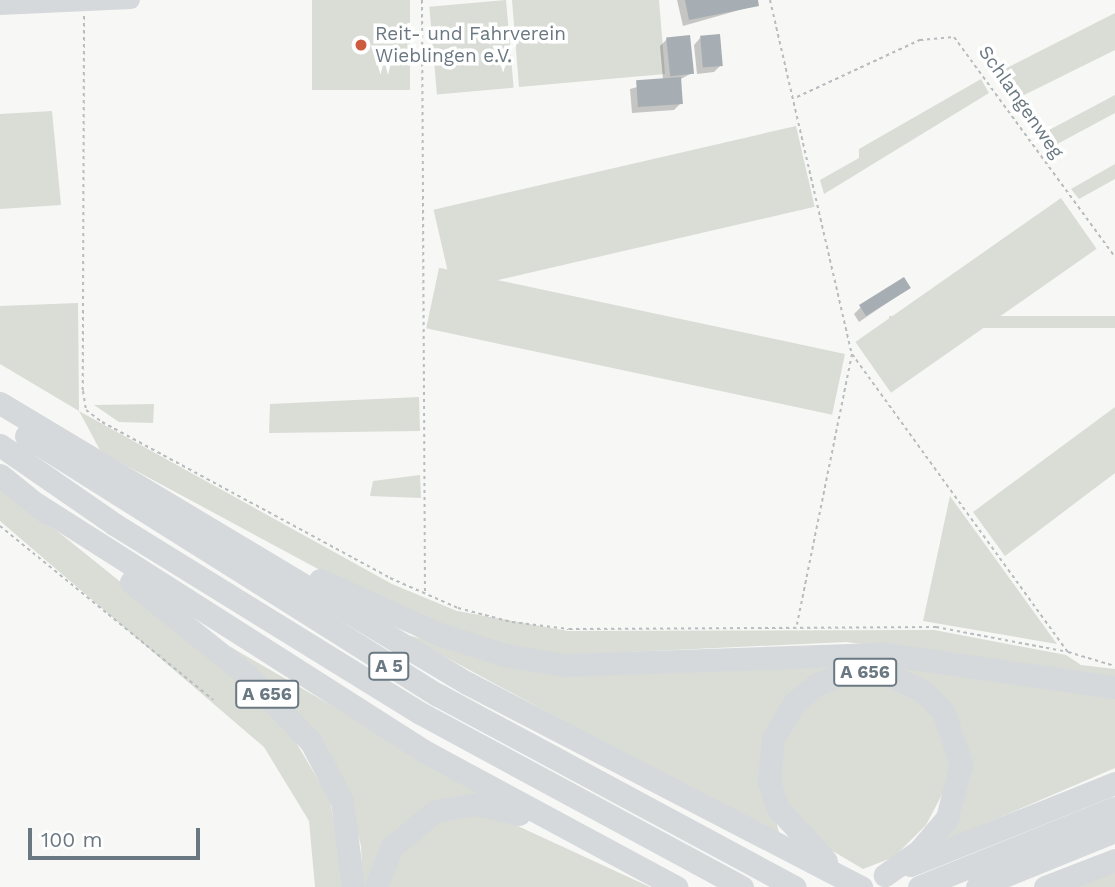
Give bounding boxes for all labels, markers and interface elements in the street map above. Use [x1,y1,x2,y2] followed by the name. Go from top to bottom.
[375,23,566,67] place label: Reit- und Fahrverein Wieblingen e.V.
[353,37,369,53] marker: Reit- und Fahrverein Wieblingen e.V.
[974,41,1068,163] street label: Schlangenweg
[368,652,410,680] road number: A 5
[832,658,898,686] road number: A 656
[234,680,300,708] road number: A 656
[32,814,203,858] scale bar
[41,827,103,852] text: 100 m

